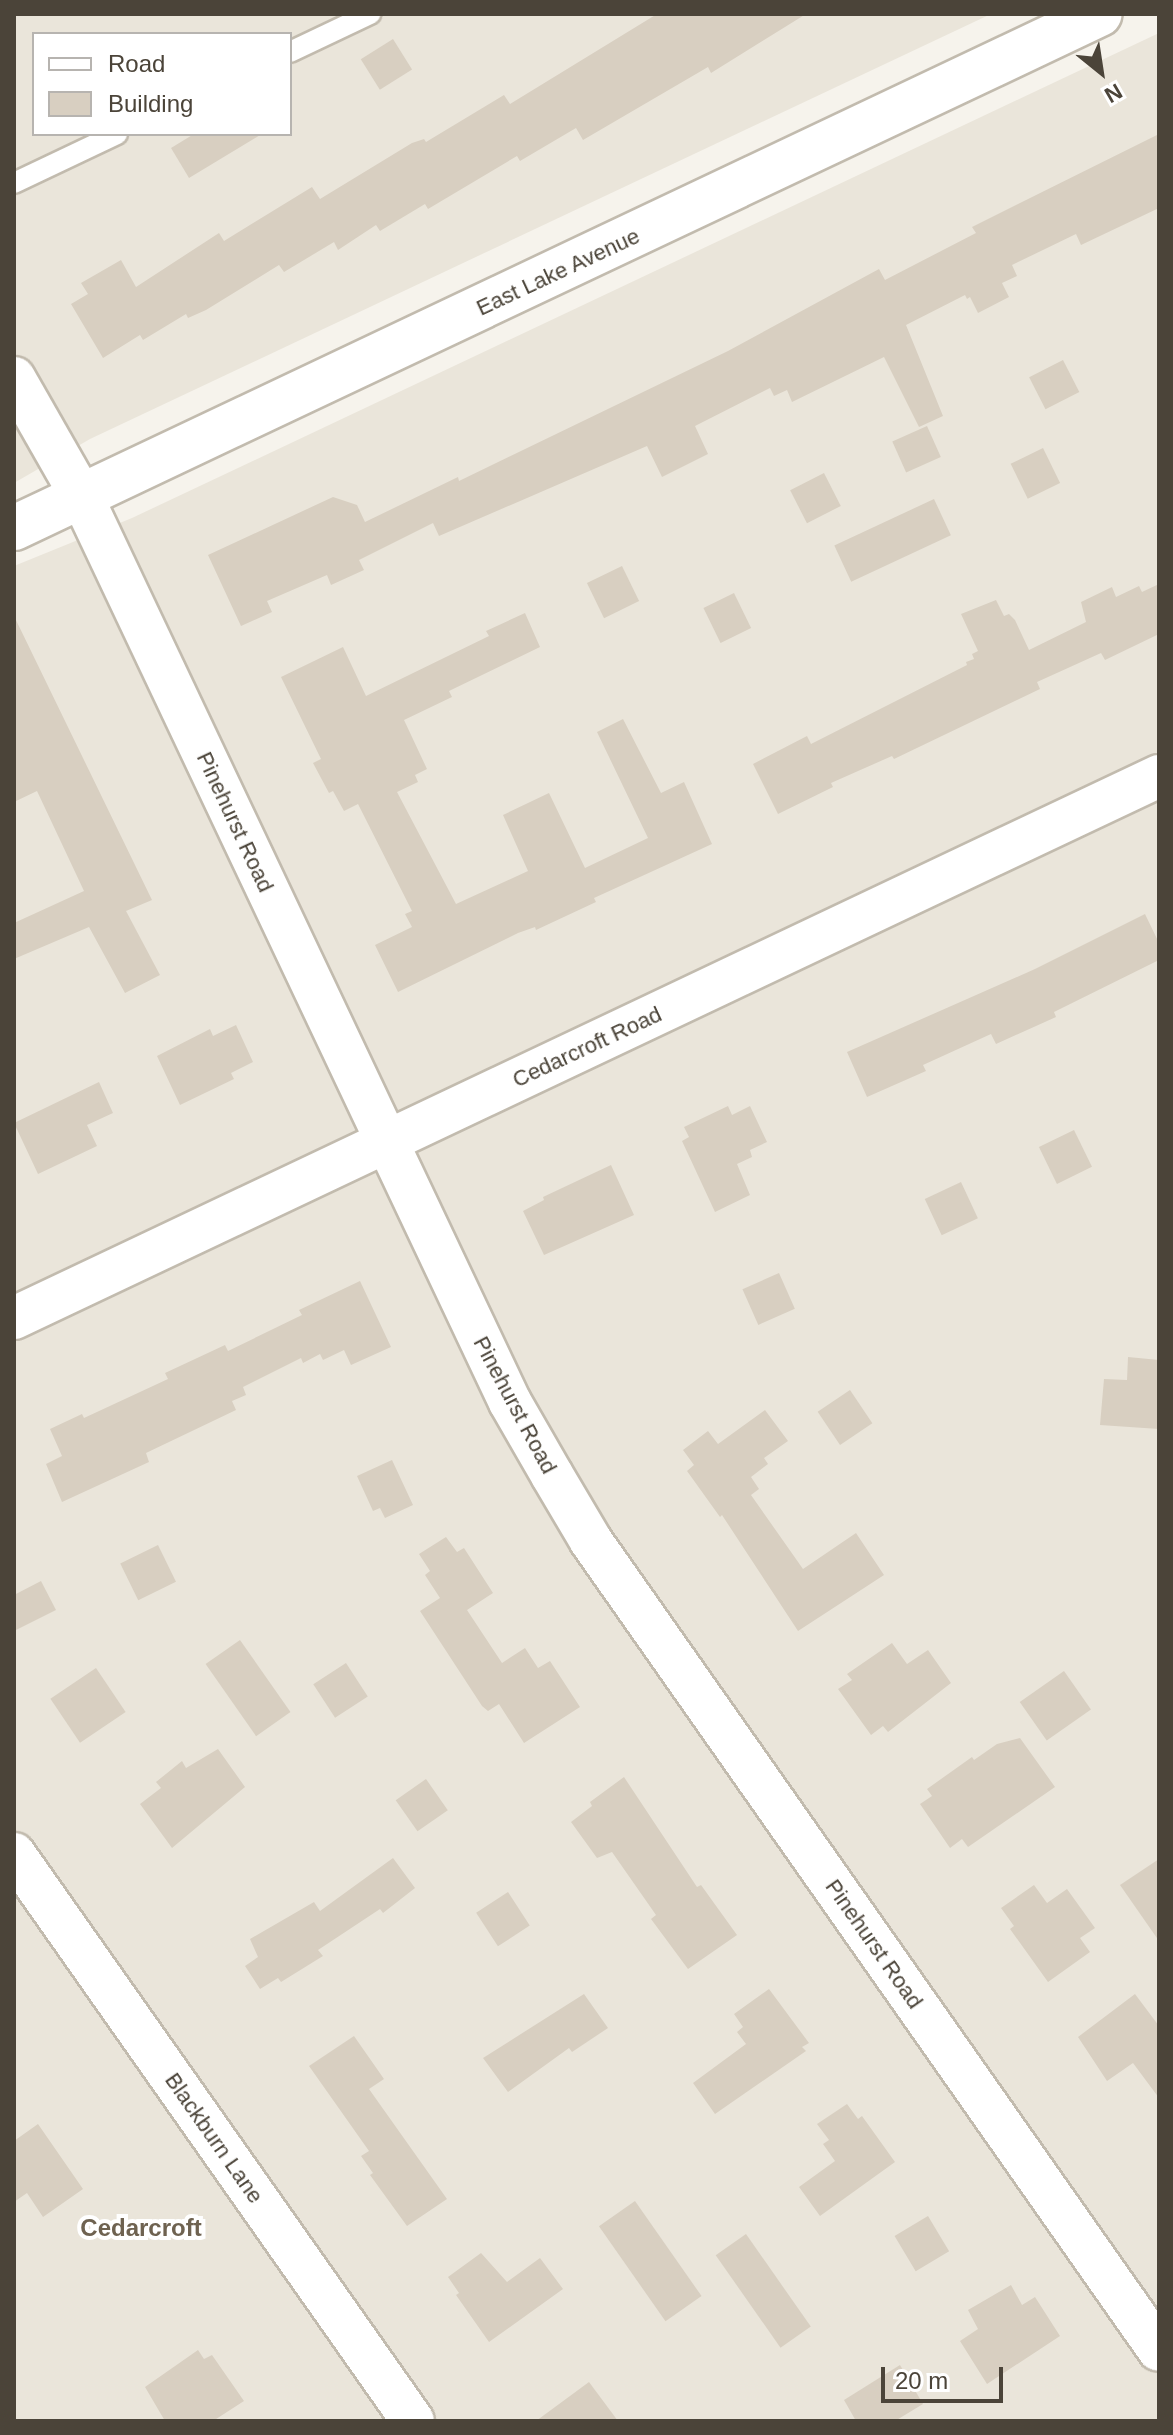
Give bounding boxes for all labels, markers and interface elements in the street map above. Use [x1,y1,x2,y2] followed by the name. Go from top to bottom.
[32,32,292,136] legend
[1061,32,1141,112] north arrow
[108,50,165,77] text: Road
[1100,78,1126,108] text: N
[108,90,193,117] text: Building
[472,222,644,322] street label: East Lake Avenue
[191,748,279,896] street label: Pinehurst Road
[508,1001,666,1093] street label: Cedarcroft Road
[468,1332,562,1478] street label: Pinehurst Road
[820,1874,928,2014] street label: Pinehurst Road
[159,2068,269,2208] street label: Blackburn Lane
[80,2214,202,2242] district label: Cedarcroft
[885,2351,1007,2401] scale bar
[895,2367,948,2394] text: 20 m

